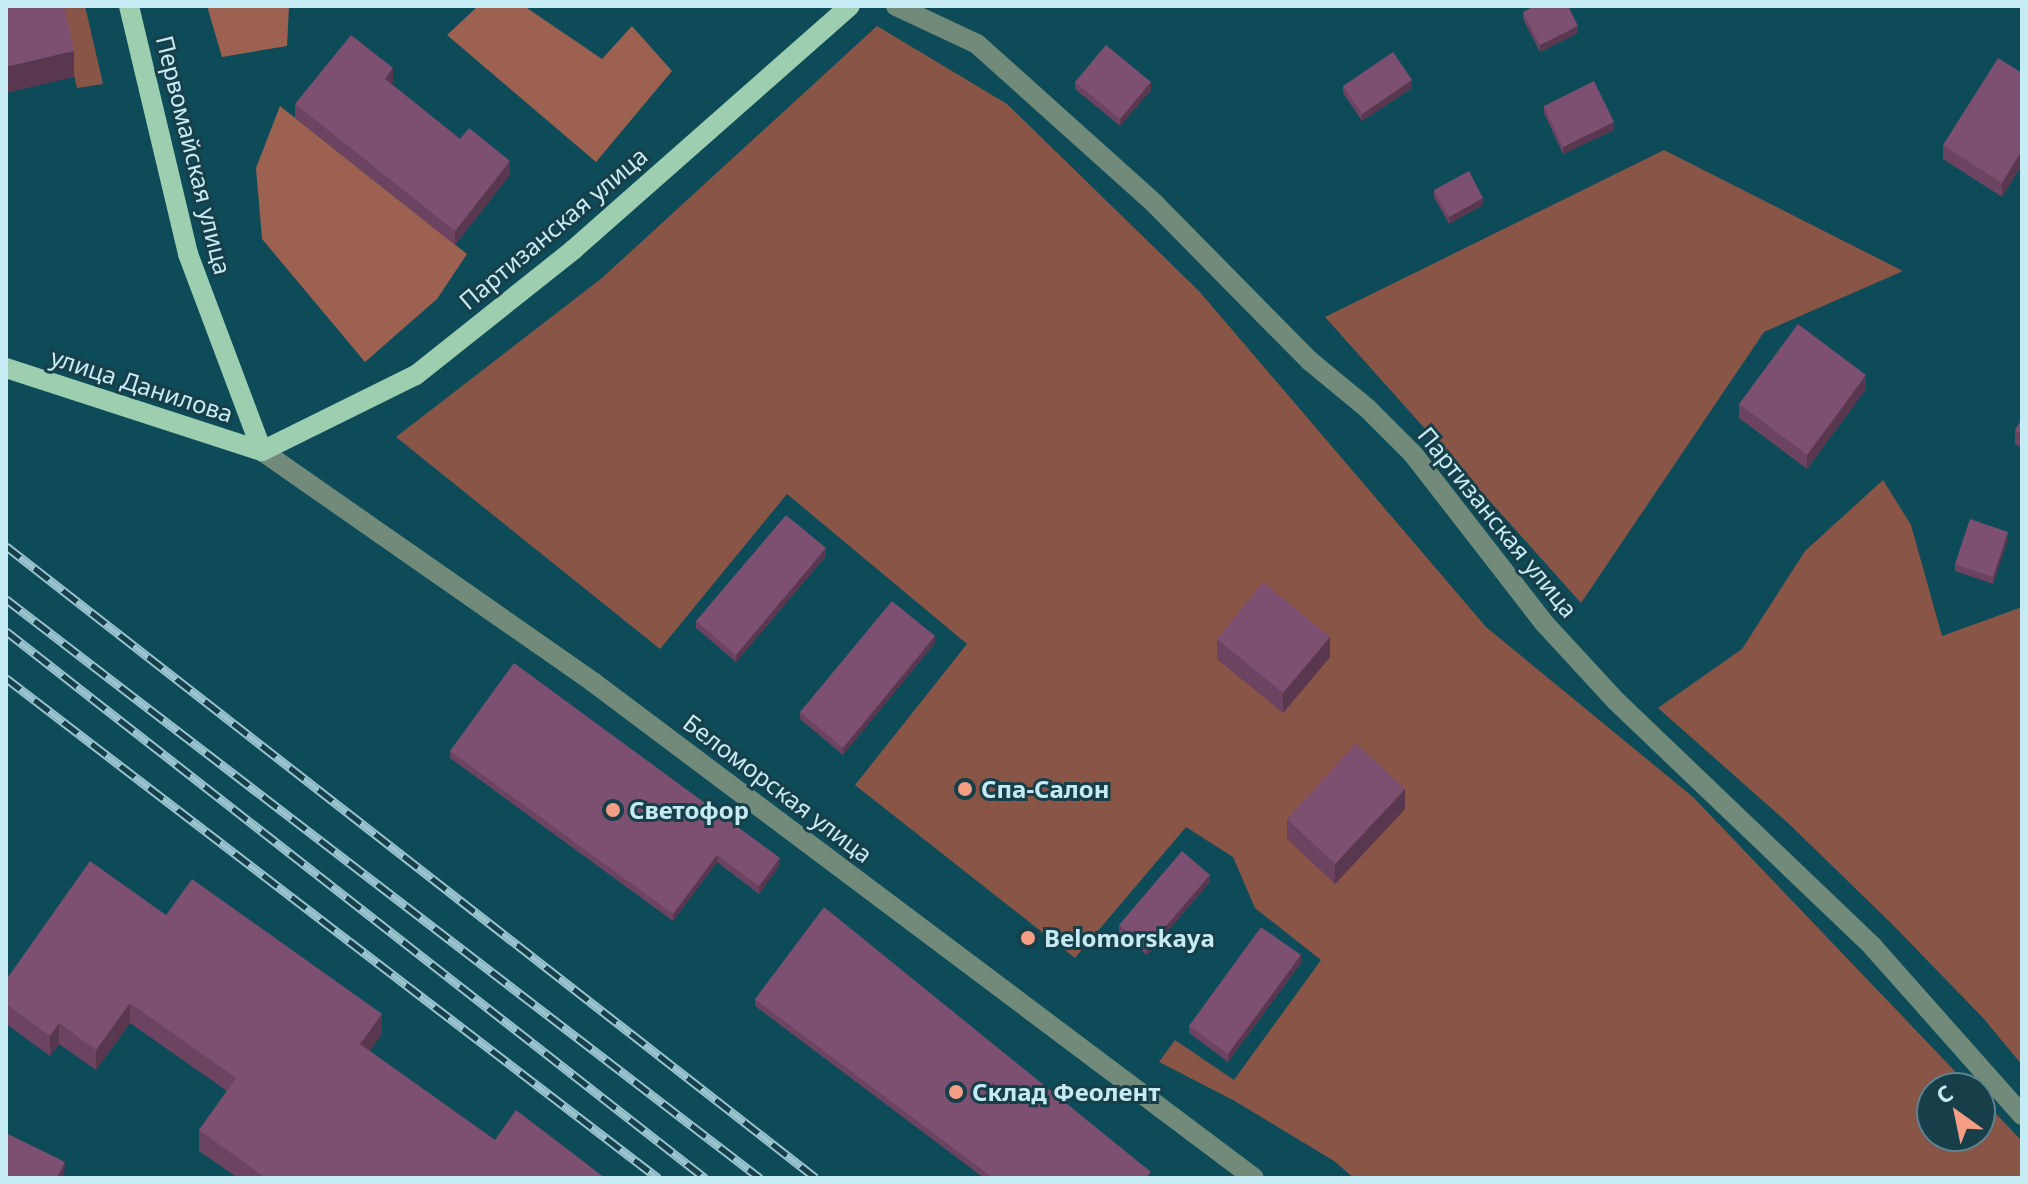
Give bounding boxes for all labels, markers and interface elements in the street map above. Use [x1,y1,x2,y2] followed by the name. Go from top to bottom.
[150,32,238,278] street label: Первомайская улица
[453,141,653,315] street label: Партизанская улица
[47,342,237,428] street label: улица Данилова
[1412,421,1584,623] street label: Партизанская улица
[678,708,878,868] street label: Беломорская улица
[981,775,1109,803] place label: Спа-Салон
[956,780,974,798] marker: Спа-Салон
[629,796,749,824] place label: Светофор
[604,801,622,819] marker: Светофор
[1044,924,1215,952] place label: Belomorskaya
[1019,929,1037,947] marker: Belomorskaya
[1916,1072,1996,1152] north arrow
[1930,1077,1958,1110] text: С
[972,1078,1160,1106] place label: Склад Феолент
[947,1083,965,1101] marker: Склад Феолент

